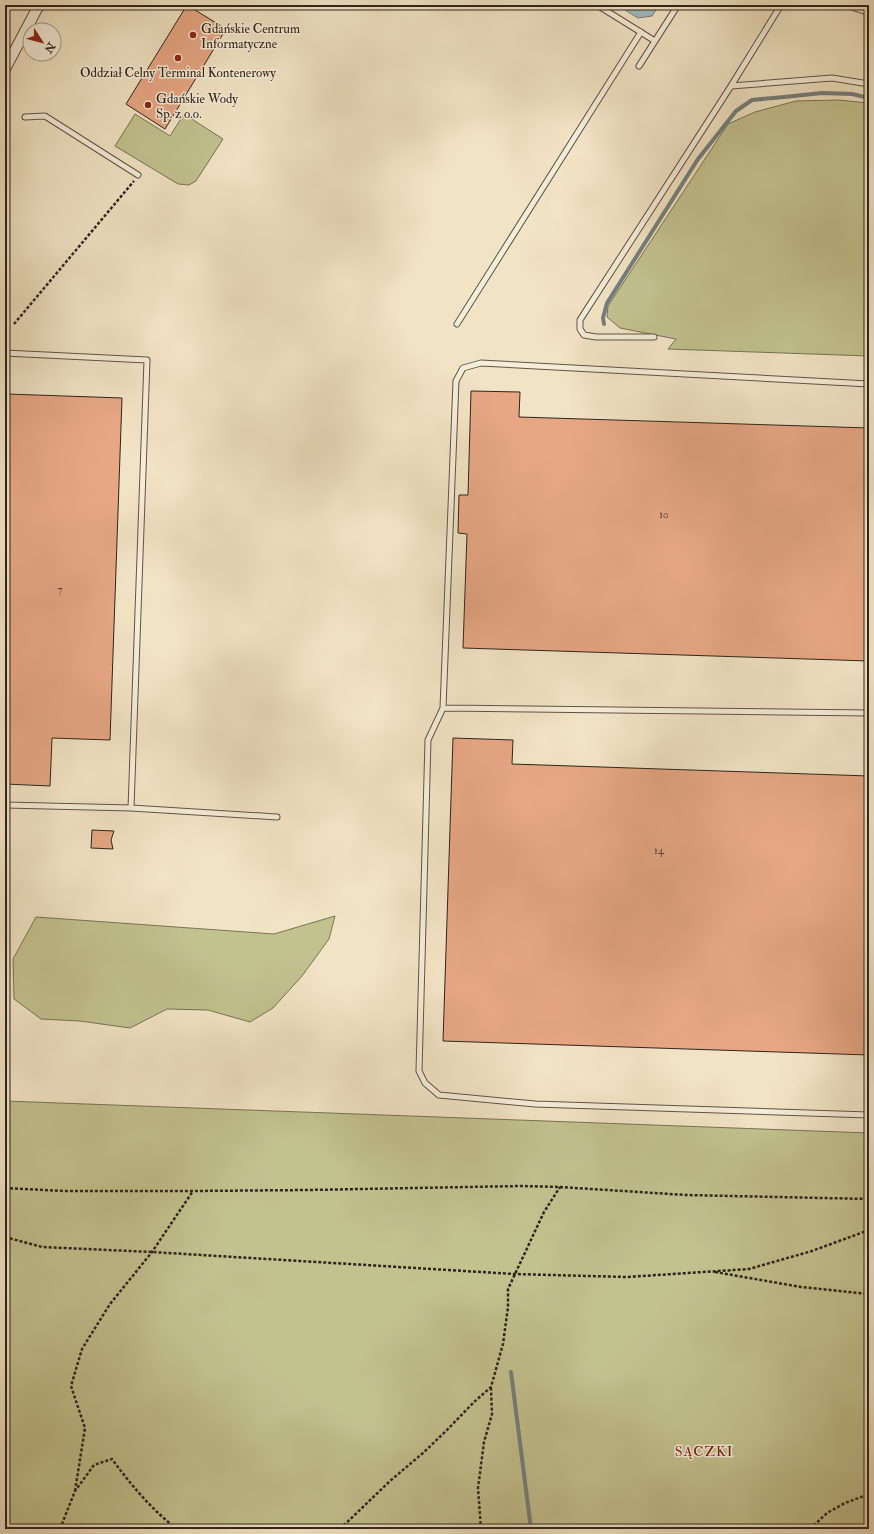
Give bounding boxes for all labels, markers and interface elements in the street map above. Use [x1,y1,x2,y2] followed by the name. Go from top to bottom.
[201,21,300,53] place label: Gdańskie Centrum Informatyczne
[22,22,62,62] north arrow
[188,30,198,40] marker: Gdańskie Centrum Informatyczne
[41,39,58,56] text: N
[173,53,183,63] marker: Oddział Celny Terminal Kontenerowy
[80,65,276,82] place label: Oddział Celny Terminal Kontenerowy
[156,91,238,123] place label: Gdańskie Wody Sp. z o.o.
[143,100,153,110] marker: Gdańskie Wody Sp. z o.o.
[659,508,669,521] house number: 10
[57,583,63,596] house number: 7
[654,844,665,857] house number: 14
[675,1443,733,1460] district label: SĄCZKI

